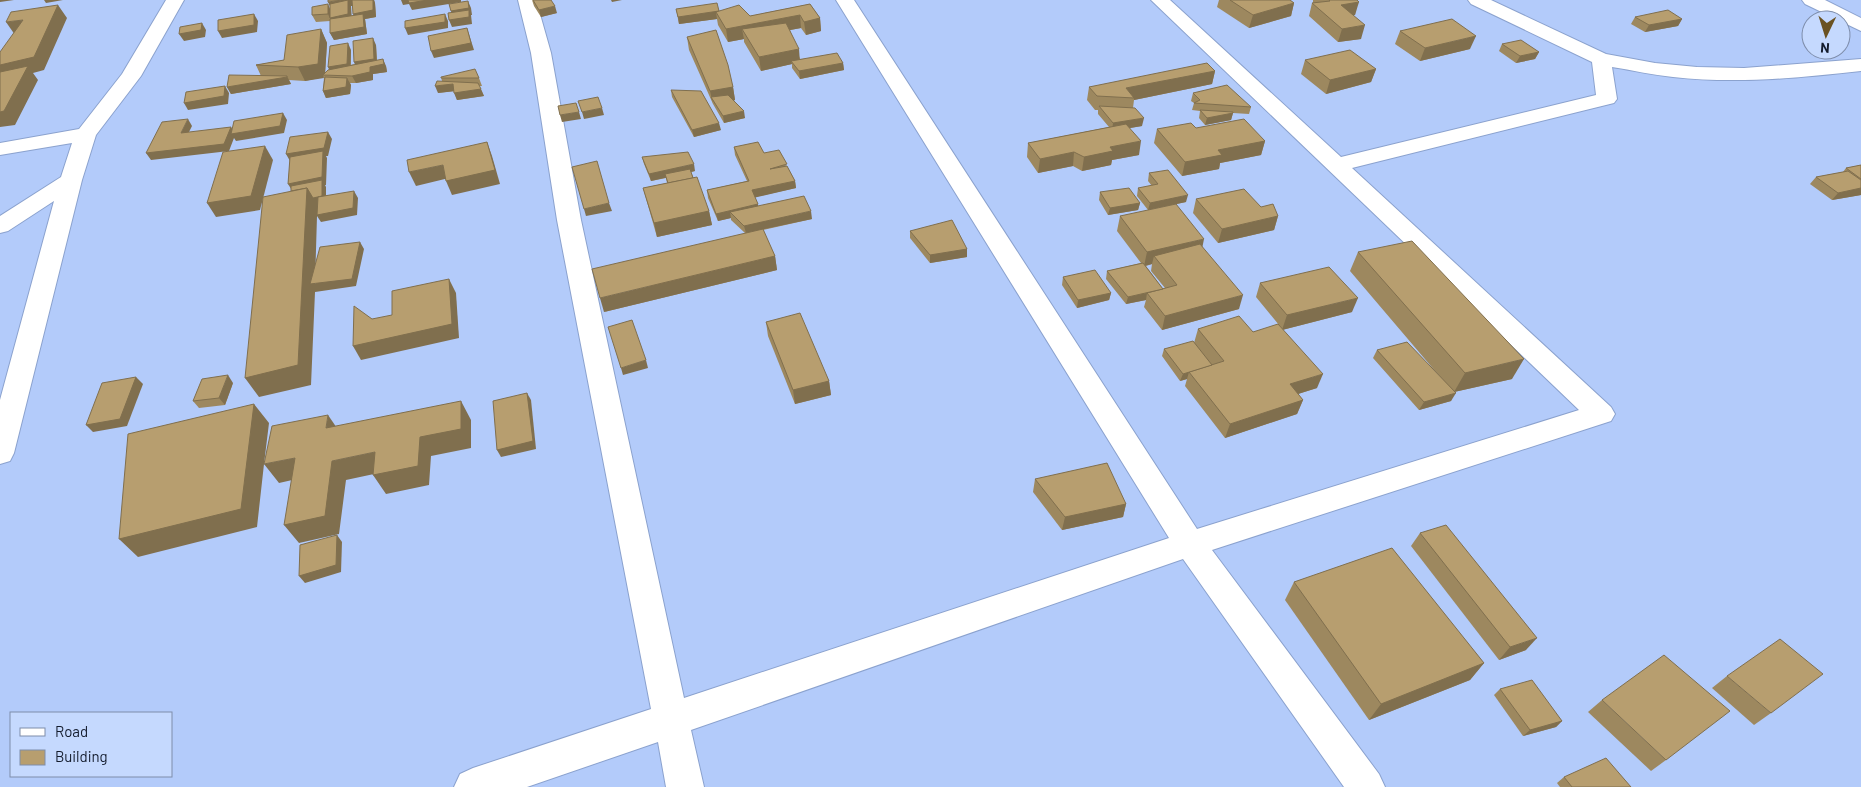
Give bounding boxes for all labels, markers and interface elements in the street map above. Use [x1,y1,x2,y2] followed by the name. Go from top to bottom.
[1801,10,1851,60] north arrow
[1820,40,1830,57] text: N
[10,712,172,777] legend
[55,722,88,740] text: Road
[55,747,108,765] text: Building

